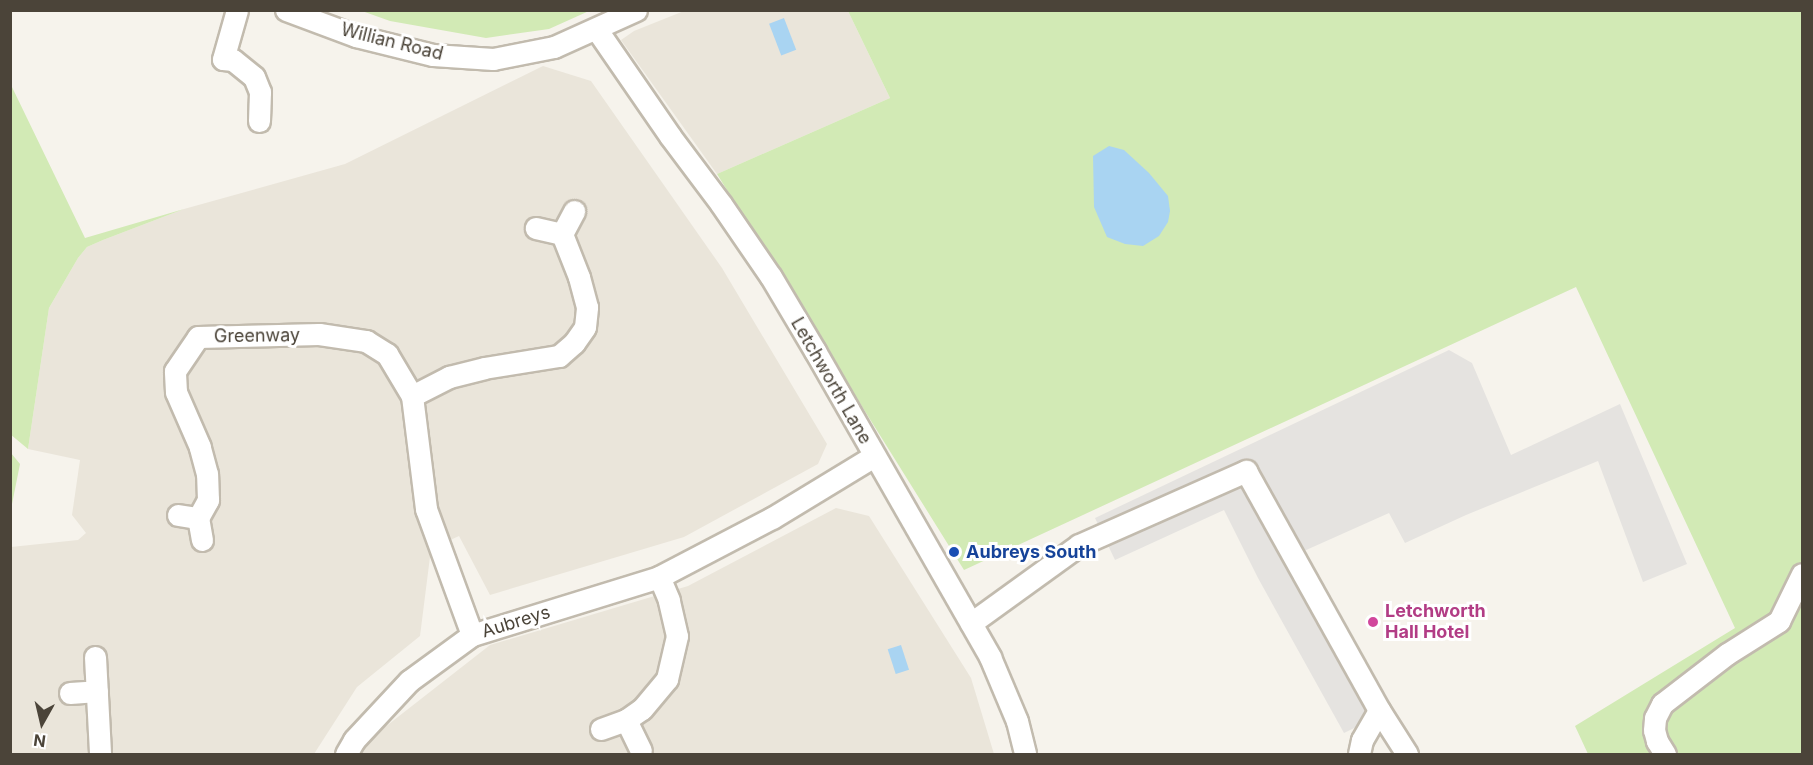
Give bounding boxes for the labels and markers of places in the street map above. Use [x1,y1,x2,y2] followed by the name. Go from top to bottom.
[966,541,1096,563] place label: Aubreys South
[947,545,961,559] marker: Aubreys South
[1385,601,1486,644] place label: Letchworth Hall Hotel
[1366,615,1380,629] marker: Letchworth Hall Hotel

